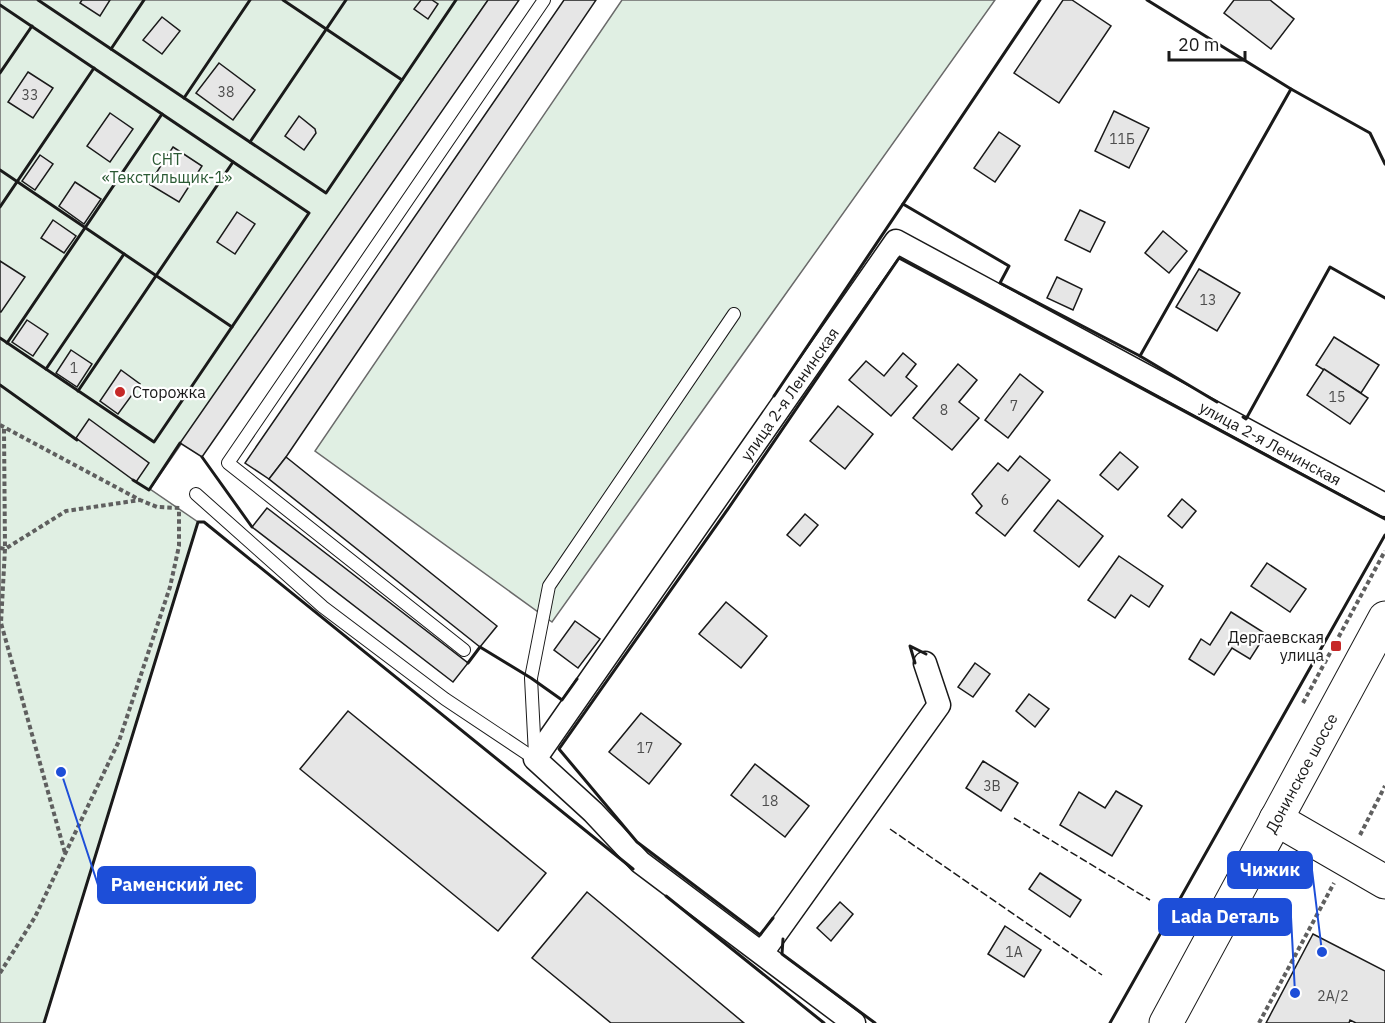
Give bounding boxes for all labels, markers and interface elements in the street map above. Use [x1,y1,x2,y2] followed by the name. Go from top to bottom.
[1169,24,1246,62] scale bar
[1178,33,1220,56] text: 20 m
[218,83,234,101] house number: 38
[22,86,38,104] house number: 33
[1109,130,1135,148] house number: 11Б
[102,149,232,187] park label: СНТ «Текстильщик-1»
[1200,291,1216,309] house number: 13
[736,323,843,465] street label: улица 2-я Ленинская
[70,359,78,377] house number: 1
[132,382,206,402] place label: Сторожка
[113,385,127,399] marker: Сторожка
[1329,388,1345,406] house number: 15
[1010,397,1018,415] house number: 7
[1196,397,1345,490] street label: улица 2-я Ленинская
[940,401,948,419] house number: 8
[1001,491,1009,509] house number: 6
[1228,627,1324,665] place label: Дергаевская улица
[1329,639,1343,653] marker: Дергаевская улица
[1261,710,1342,837] street label: Донинское шоссе
[637,739,653,757] house number: 17
[983,777,1001,795] house number: 3В
[762,792,778,810] house number: 18
[1228,852,1312,888] callout: Чижик
[1240,858,1300,881] text: Чижик
[98,867,255,903] callout: Раменский лес
[111,873,243,896] text: Раменский лес
[1159,899,1291,935] callout: Lada Dеталь
[1171,905,1279,928] text: Lada Dеталь
[1005,943,1023,961] house number: 1А
[1317,987,1349,1005] house number: 2А/2

